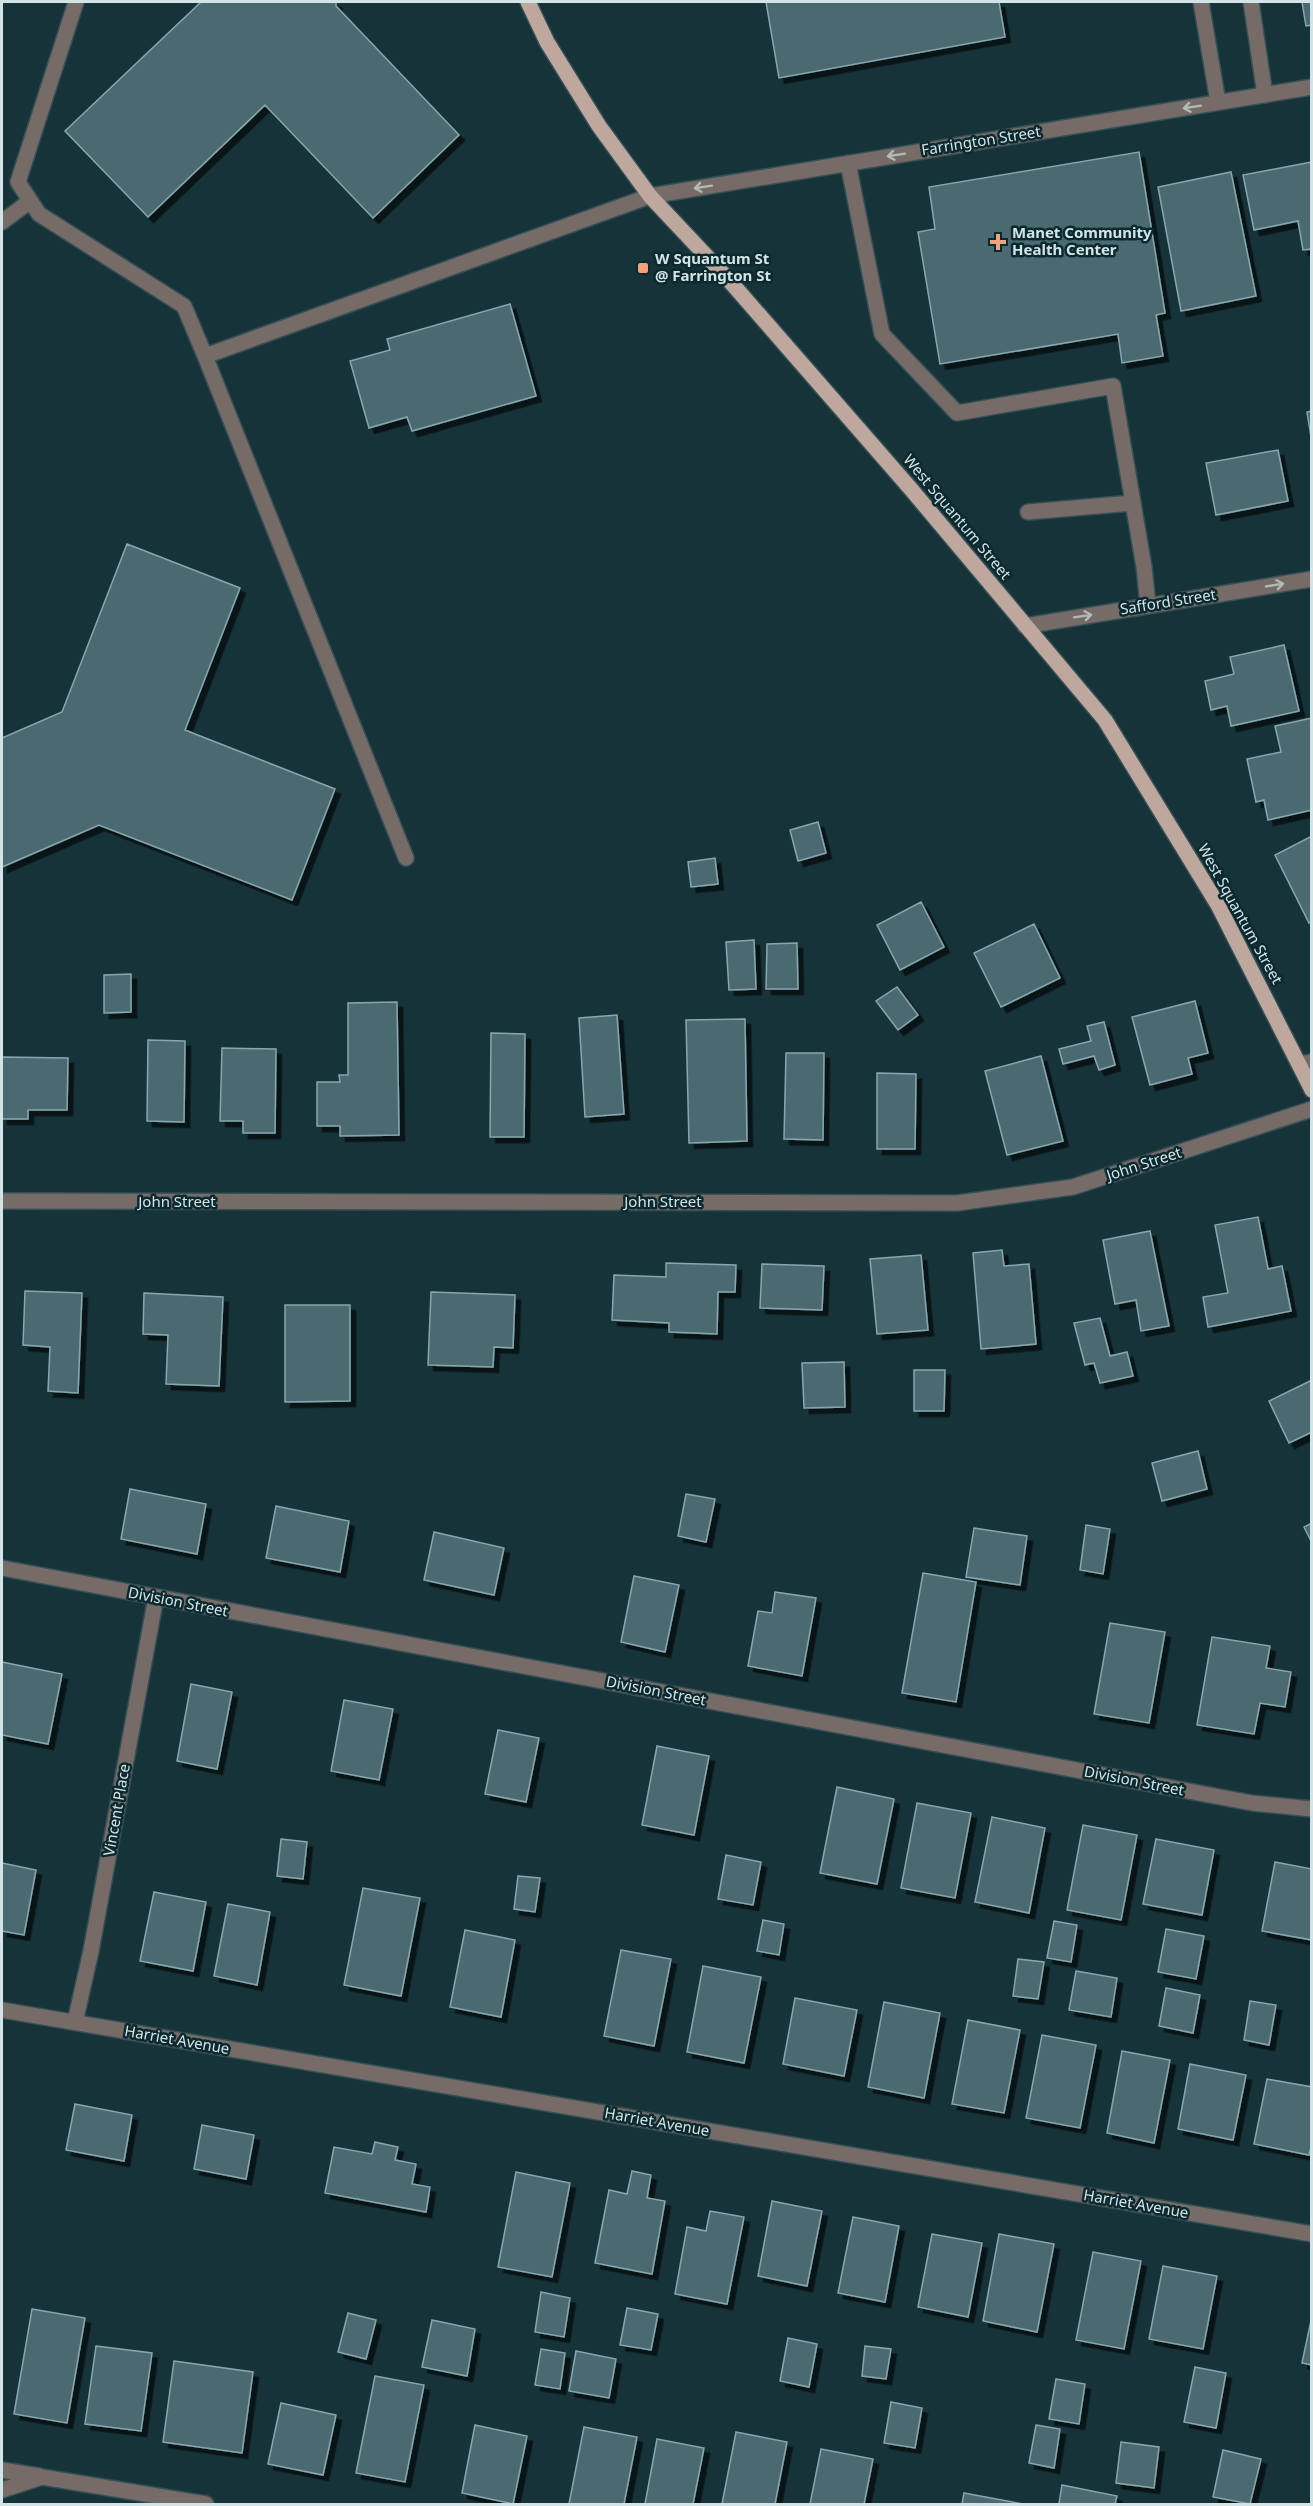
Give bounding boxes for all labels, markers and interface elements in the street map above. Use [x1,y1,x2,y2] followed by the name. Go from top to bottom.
[1182,101,1202,112] one-way arrow
[920,121,1042,159] street label: Farrington Street
[886,150,906,161] one-way arrow
[694,182,714,193] one-way arrow
[1012,222,1152,259] place label: Manet Community Health Center
[989,233,1007,251] marker: Manet Community Health Center
[655,248,772,285] place label: W Squantum St @ Farrington St
[636,261,650,275] marker: W Squantum St @ Farrington St
[899,450,1016,584] street label: West Squantum Street
[1265,579,1284,590] one-way arrow
[1118,583,1218,618] street label: Safford Street
[1072,611,1092,622] one-way arrow
[1194,840,1288,988] street label: West Squantum Street
[1102,1141,1184,1185] street label: John Street
[136,1191,216,1211] street label: John Street
[622,1191,702,1211] street label: John Street
[126,1582,230,1621] street label: Division Street
[604,1671,708,1710] street label: Division Street
[1082,1761,1186,1800] street label: Division Street
[98,1762,134,1858] street label: Vincent Place
[123,2020,231,2058] street label: Harriet Avenue
[603,2102,711,2140] street label: Harriet Avenue
[1082,2184,1190,2222] street label: Harriet Avenue

